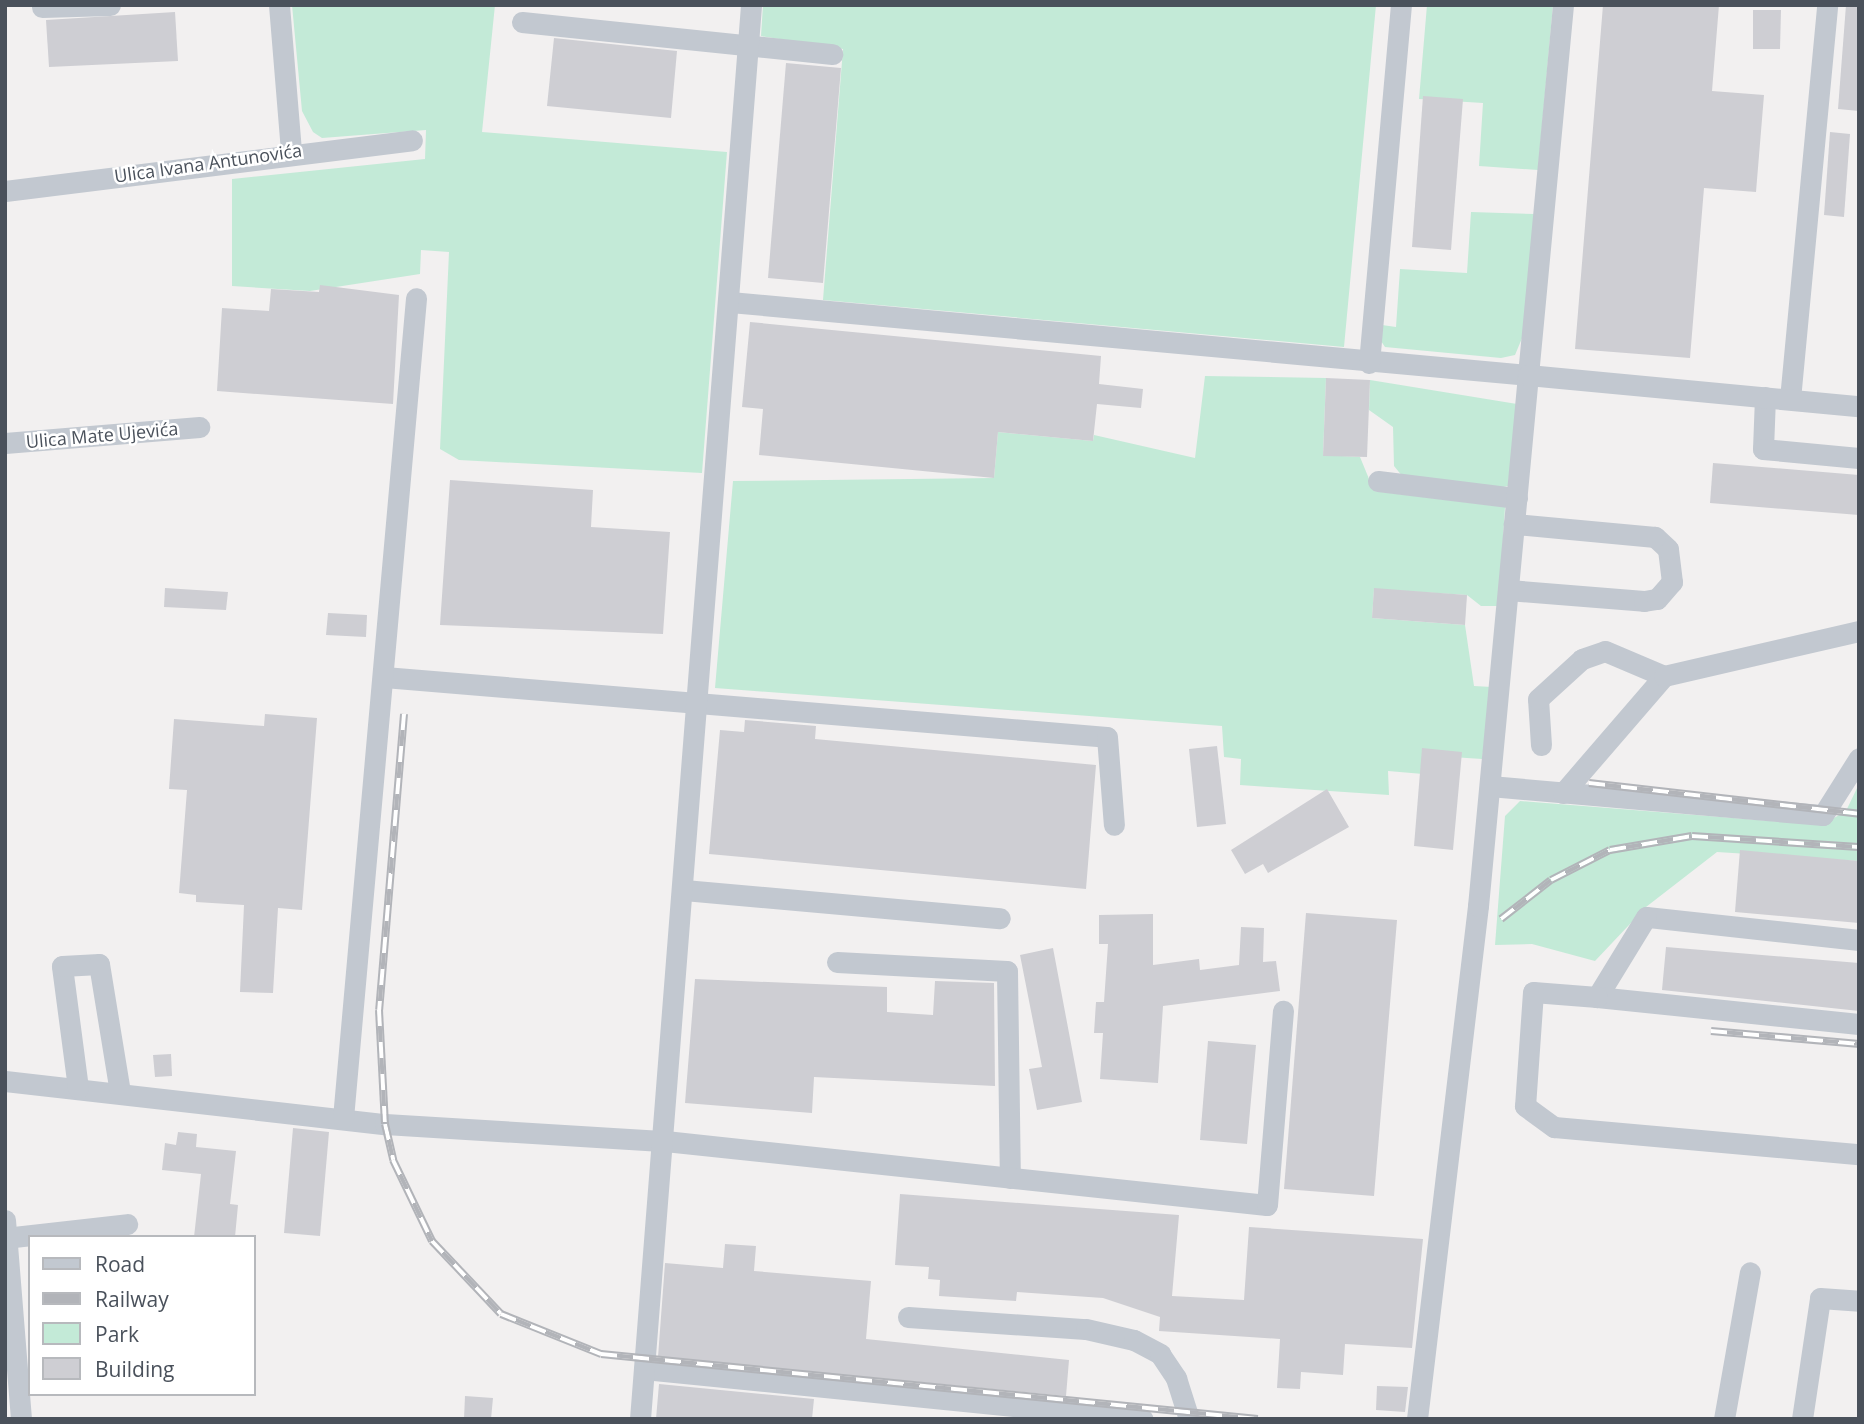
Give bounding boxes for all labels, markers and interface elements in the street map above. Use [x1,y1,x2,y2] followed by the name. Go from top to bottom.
[113,139,303,187] street label: Ulica Ivana Antunovića
[25,418,179,452] street label: Ulica Mate Ujevića
[28,1235,256,1396] legend
[95,1250,145,1278] text: Road
[95,1285,169,1313] text: Railway
[95,1320,139,1348] text: Park
[95,1355,174,1383] text: Building

